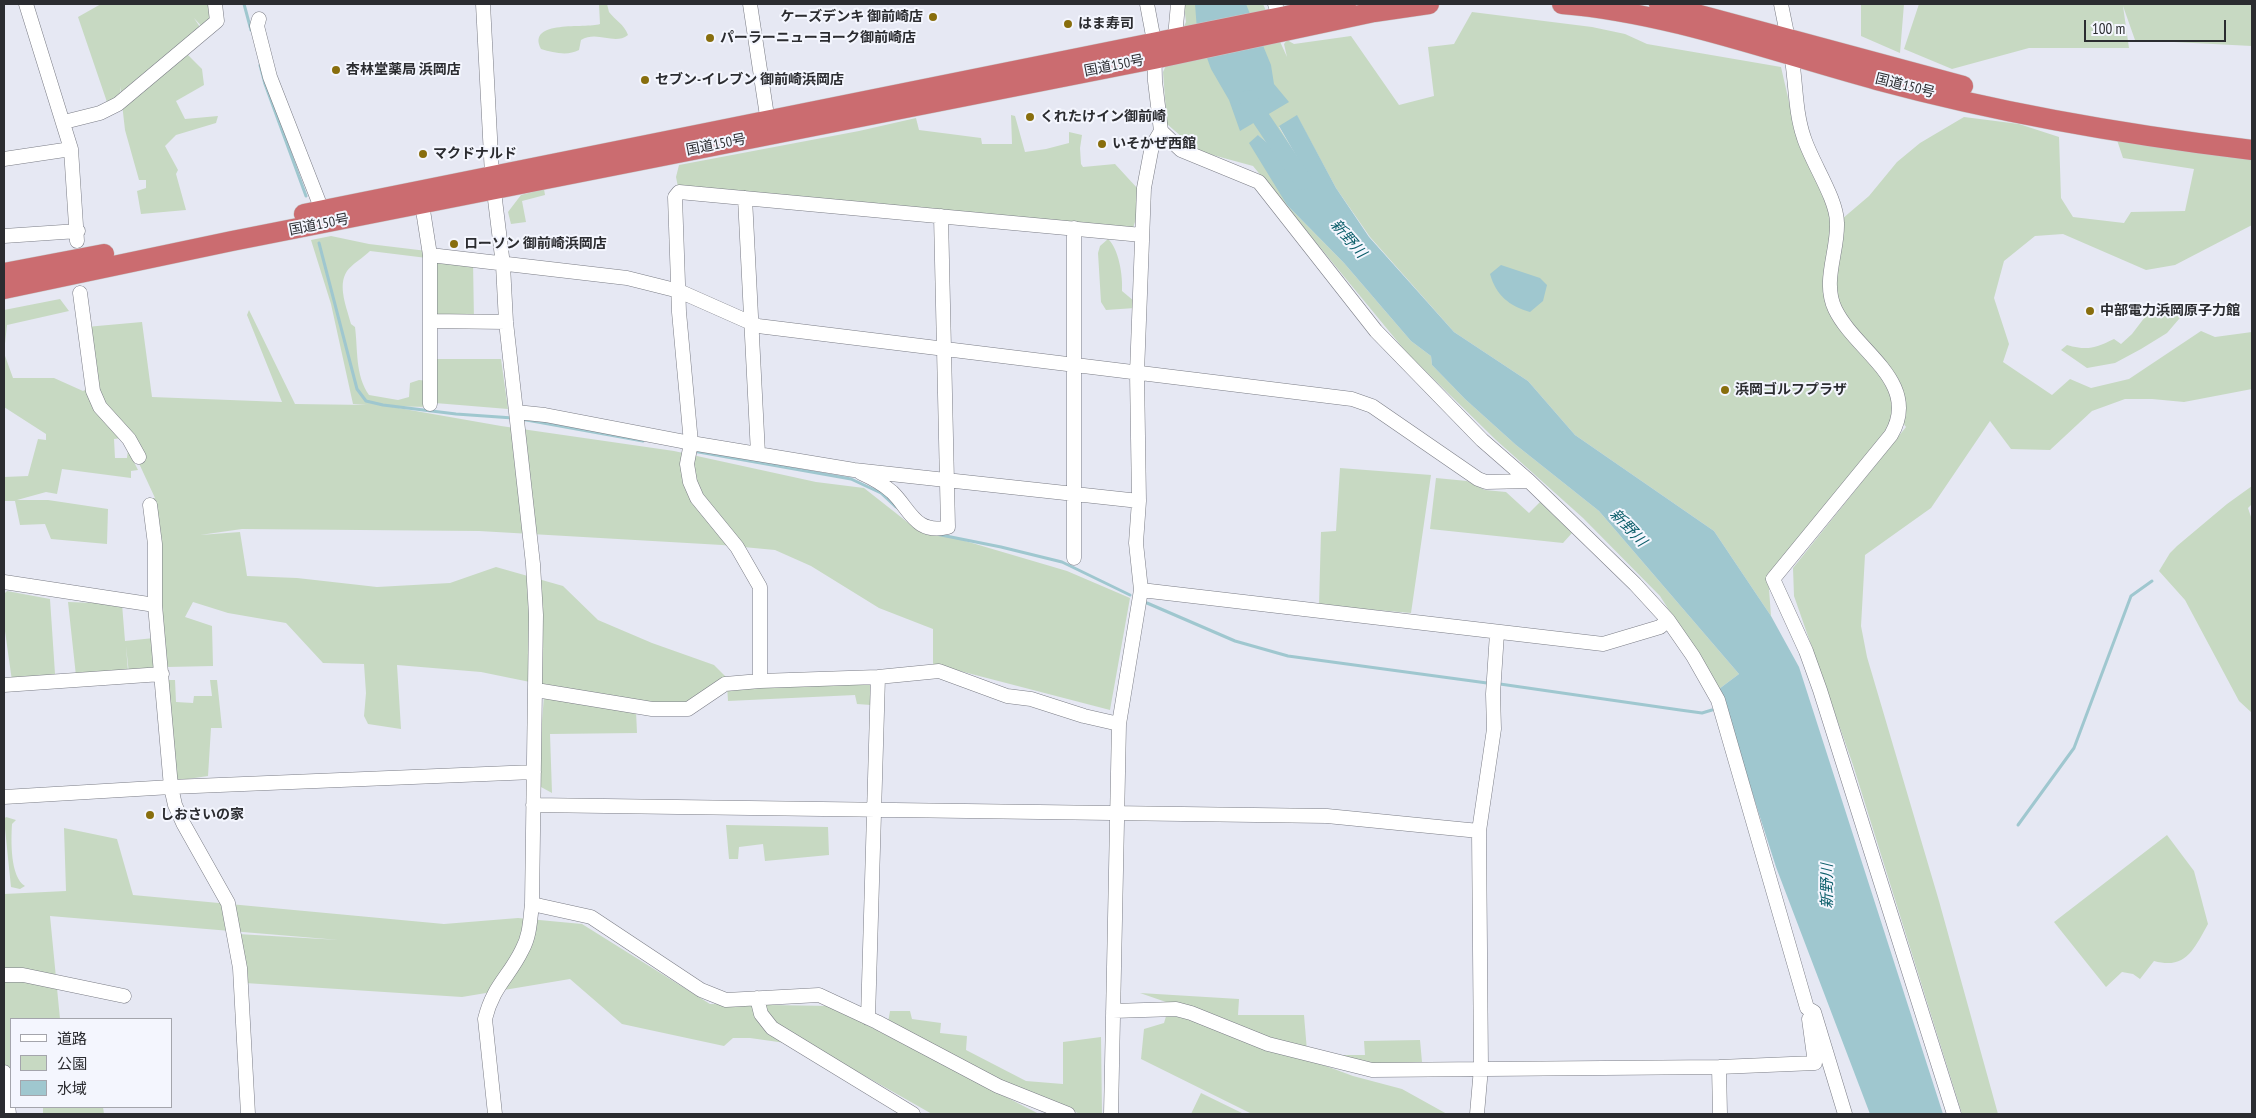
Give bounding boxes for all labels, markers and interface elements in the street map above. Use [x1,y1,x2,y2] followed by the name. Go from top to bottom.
[780,9,923,25] place label: ケーズデンキ 御前崎店
[2086,10,2228,42] scale bar
[927,11,939,23] marker: ケーズデンキ 御前崎店
[1078,16,1134,32] place label: はま寿司
[1062,18,1074,30] marker: はま寿司
[2092,19,2125,38] text: 100 m
[720,30,916,46] place label: パーラーニューヨーク御前崎店
[704,32,716,44] marker: パーラーニューヨーク御前崎店
[1083,52,1145,80] street label: 国道150号
[346,62,461,78] place label: 杏林堂薬局 浜岡店
[330,64,342,76] marker: 杏林堂薬局 浜岡店
[1873,70,1937,102] street label: 国道150号
[655,72,844,88] place label: セブン-イレブン 御前崎浜岡店
[639,74,651,86] marker: セブン-イレブン 御前崎浜岡店
[1040,109,1166,125] place label: くれたけイン御前崎
[1024,111,1036,123] marker: くれたけイン御前崎
[685,131,747,159] street label: 国道150号
[1112,136,1196,152] place label: いそかぜ西館
[1096,138,1108,150] marker: いそかぜ西館
[433,146,517,162] place label: マクドナルド
[417,148,429,160] marker: マクドナルド
[288,211,350,239] street label: 国道150号
[1326,216,1370,262] water label: 新野川
[464,236,607,252] place label: ローソン 御前崎浜岡店
[448,238,460,250] marker: ローソン 御前崎浜岡店
[2100,303,2240,319] place label: 中部電力浜岡原子力館
[2084,305,2096,317] marker: 中部電力浜岡原子力館
[1735,382,1847,398] place label: 浜岡ゴルフプラザ
[1719,384,1731,396] marker: 浜岡ゴルフプラザ
[1606,506,1650,550] water label: 新野川
[160,807,244,823] place label: しおさいの家
[144,809,156,821] marker: しおさいの家
[1819,864,1837,908] water label: 新野川
[10,1018,172,1108] legend
[57,1029,87,1048] text: 道路
[57,1054,87,1073] text: 公園
[57,1079,87,1098] text: 水域

